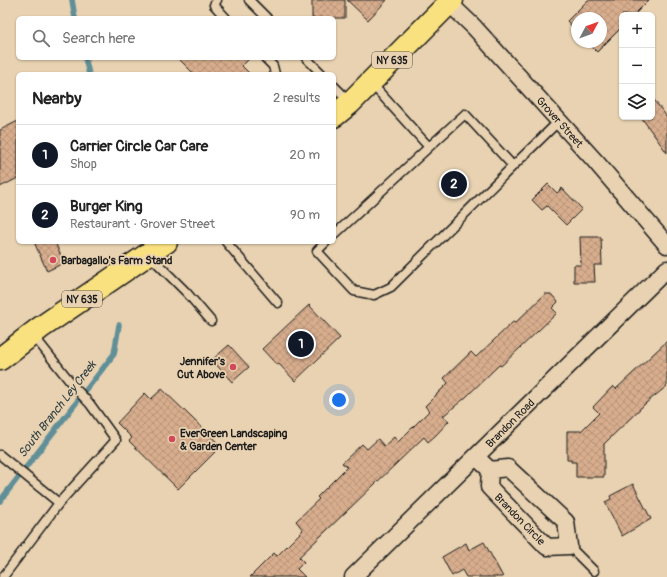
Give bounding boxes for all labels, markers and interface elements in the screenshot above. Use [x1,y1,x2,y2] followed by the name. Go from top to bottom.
[571,12,607,48] north arrow
[619,12,655,120] map controls
[619,12,655,48] button: +
[16,16,336,60] search box
[30,27,52,49] icon: search
[62,29,135,48] text: Search here
[619,48,655,84] button: −
[372,52,412,68] road number: NY 635
[619,84,655,120] button: layers
[32,88,81,109] text: Nearby
[273,90,320,106] text: 2 results
[534,94,586,151] street label: Grover Street
[70,137,208,156] text: Carrier Circle Car Care
[42,147,48,163] text: 1
[289,147,320,163] text: 20 m
[70,156,97,172] text: Shop
[441,169,467,199] pin: 2
[70,197,143,216] text: Burger King
[41,207,49,223] text: 2
[290,207,320,223] text: 90 m
[70,216,215,232] text: Restaurant · Grover Street
[61,254,172,267] place label: Barbagallo's Farm Stand
[48,255,58,265] marker: Barbagallo's Farm Stand
[62,291,102,307] road number: NY 635
[288,329,314,359] pin: 1
[177,355,226,381] place label: Jennifer's Cut Above
[15,357,100,461] water label: South Branch Ley Creek
[228,362,238,372] marker: Jennifer's Cut Above
[329,390,349,410] your location
[483,396,537,450] street label: Brandon Road
[180,427,288,453] place label: EverGreen Landscaping & Garden Center
[167,434,177,444] marker: EverGreen Landscaping & Garden Center
[492,491,548,548] street label: Brandon Circle

